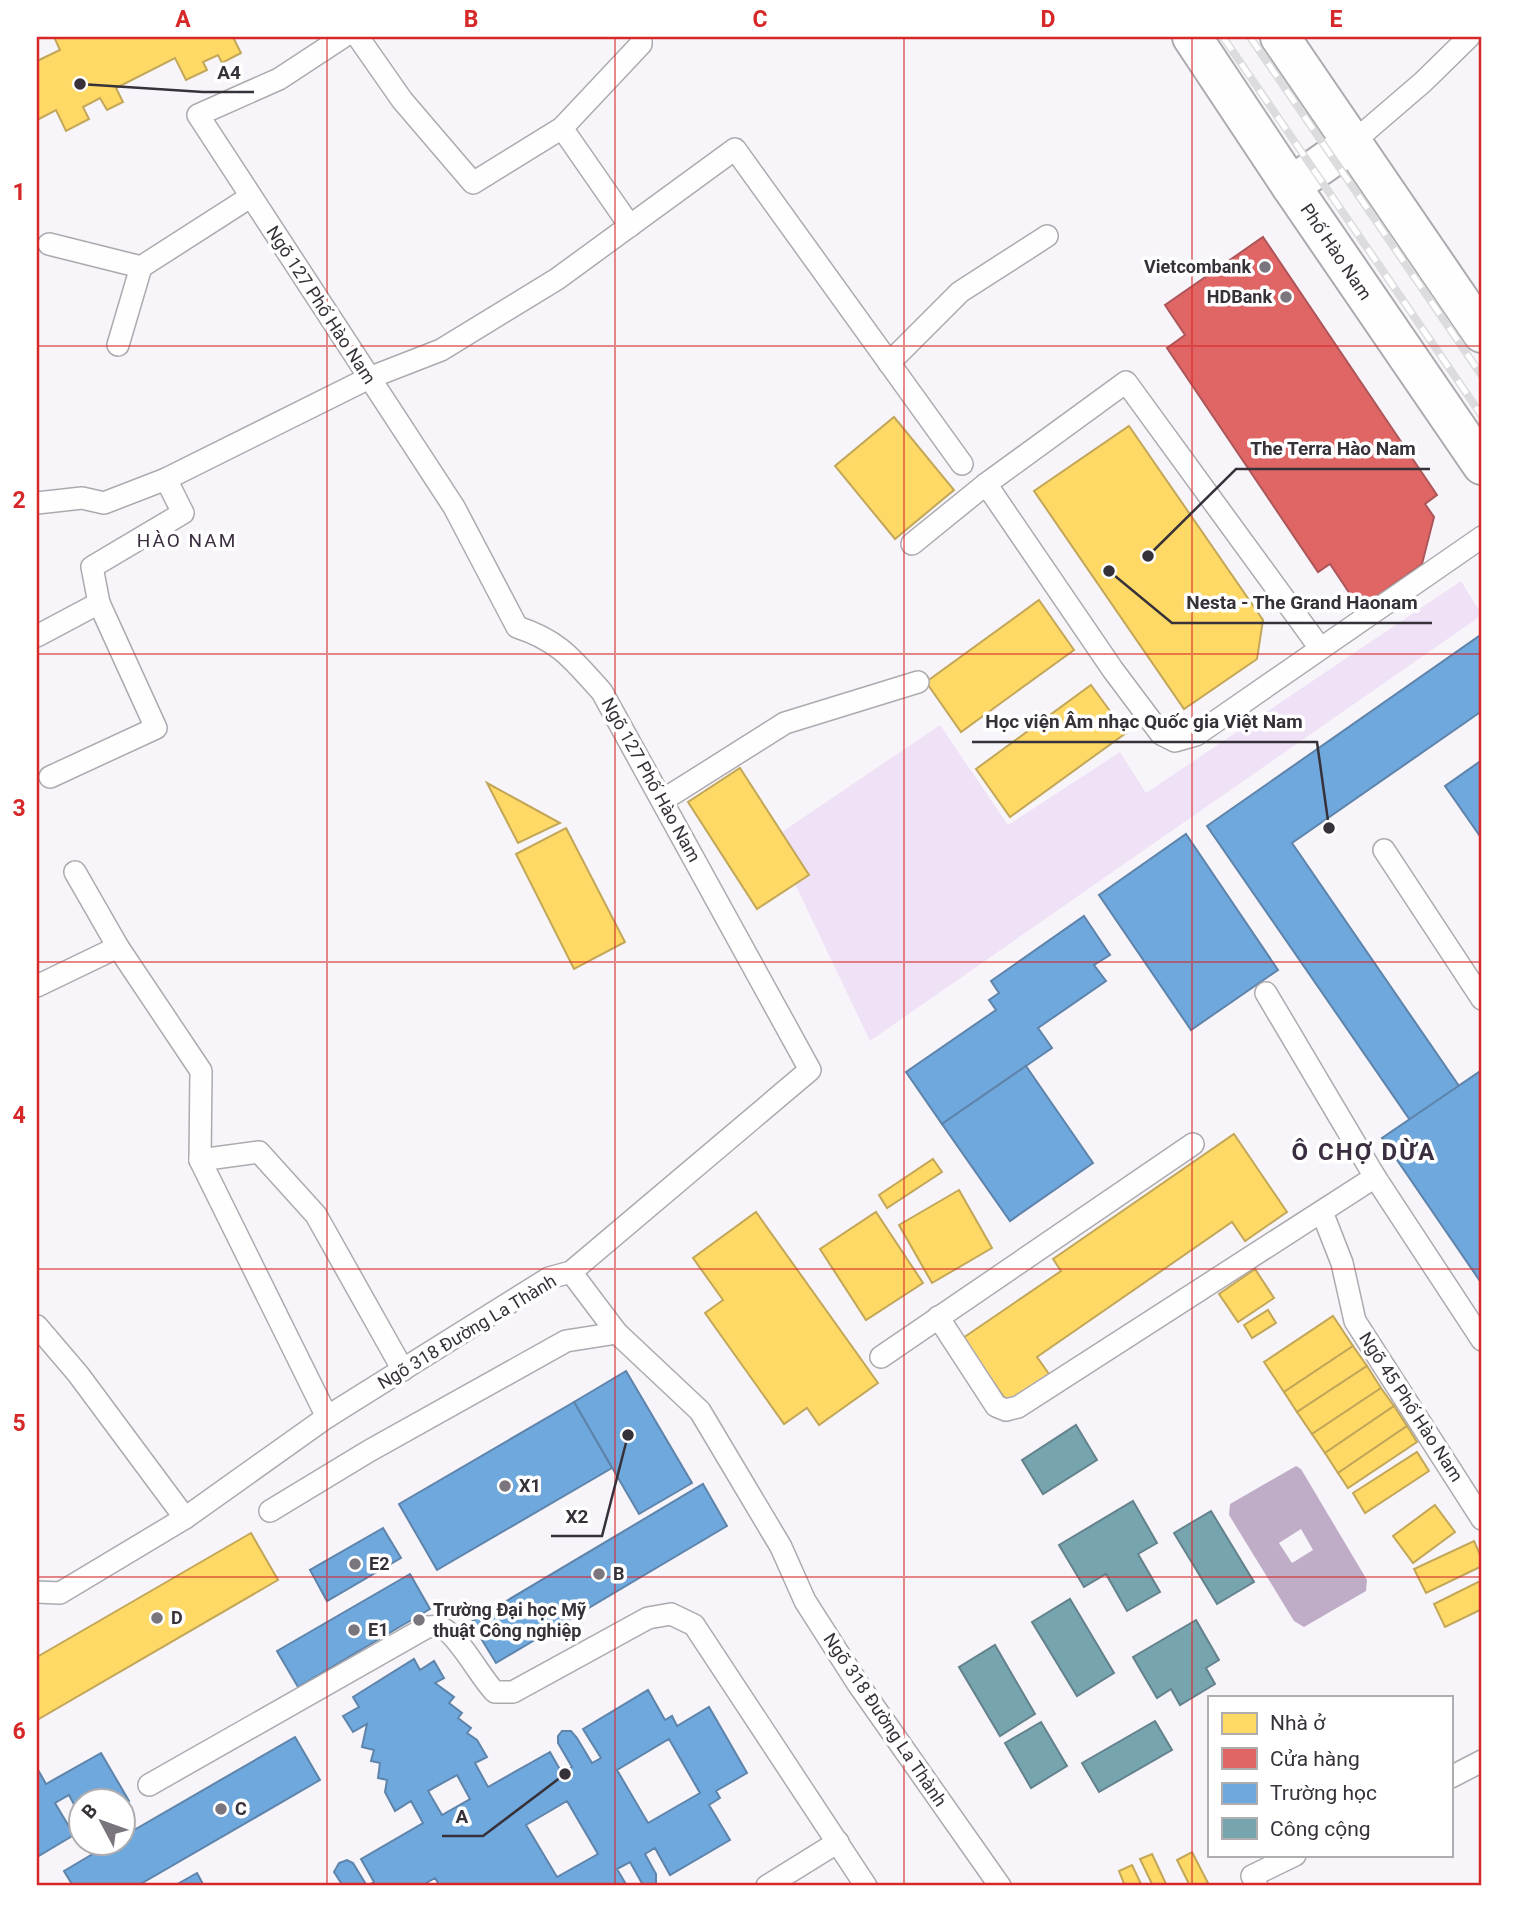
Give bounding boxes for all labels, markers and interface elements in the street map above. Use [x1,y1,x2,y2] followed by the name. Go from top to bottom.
[175,6,191,33] text: A
[464,6,478,33] text: B
[752,6,768,33] text: C
[1041,6,1055,33] text: D
[1330,6,1343,33] text: E
[203,52,254,92] callout: A4
[217,61,241,84] text: A4
[12,179,26,206] text: 1
[1296,200,1376,304] street label: Phố Hào Nam
[262,222,380,388] street label: Ngõ 127 Phố Hào Nam
[1144,256,1251,277] place label: Vietcombank
[1257,259,1273,275] marker: Vietcombank
[1207,286,1272,307] place label: HDBank
[1278,289,1294,305] marker: HDBank
[1236,429,1430,469] callout: The Terra Hào Nam
[1250,437,1416,460] text: The Terra Hào Nam
[12,487,26,514] text: 2
[137,529,237,552] district label: HÀO NAM
[1172,583,1432,623] callout: Nesta - The Grand Haonam
[1186,591,1418,614] text: Nesta - The Grand Haonam
[598,694,705,865] street label: Ngõ 127 Phố Hào Nam
[972,702,1317,742] callout: Học viện Âm nhạc Quốc gia Việt Nam
[985,710,1303,733] text: Học viện Âm nhạc Quốc gia Việt Nam
[12,795,26,822] text: 3
[12,1102,26,1129] text: 4
[1292,1138,1436,1166] district label: Ô CHỢ DỪA
[374,1270,560,1393] street label: Ngõ 318 Đường La Thành
[1355,1328,1468,1485] street label: Ngõ 45 Phố Hào Nam
[12,1410,26,1437] text: 5
[519,1475,541,1496] place label: X1
[497,1478,513,1494] marker: X1
[551,1496,602,1536] callout: X2
[566,1505,589,1528] text: X2
[369,1553,389,1574] place label: E2
[347,1556,363,1572] marker: E2
[613,1563,625,1584] place label: B
[591,1566,607,1582] marker: B
[433,1599,587,1641] place label: Trường Đại học Mỹ thuật Công nghiệp
[171,1607,183,1628] place label: D
[149,1610,165,1626] marker: D
[411,1612,427,1628] marker: Trường Đại học Mỹ thuật Công nghiệp
[368,1619,388,1640] place label: E1
[346,1622,362,1638] marker: E1
[820,1629,951,1810] street label: Ngõ 318 Đường La Thành
[1208,1696,1452,1856] legend
[1270,1711,1326,1735] text: Nhà ở
[12,1718,26,1745] text: 6
[1270,1747,1360,1771] text: Cửa hàng
[1270,1781,1377,1805] text: Trường học
[66,1786,136,1856] north arrow
[442,1796,483,1836] callout: A
[235,1798,247,1819] place label: C
[77,1799,102,1823] text: B
[213,1801,229,1817] marker: C
[456,1805,469,1828] text: A
[1270,1817,1371,1841] text: Công cộng

